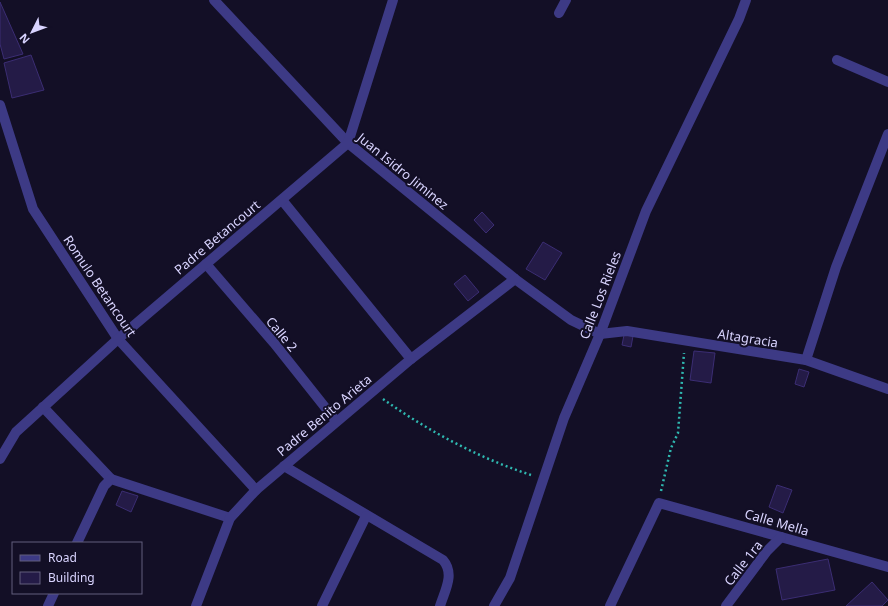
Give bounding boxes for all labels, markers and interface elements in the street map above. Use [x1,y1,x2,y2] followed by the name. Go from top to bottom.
[12,12,52,52] north arrow
[16,31,33,47] text: N
[352,127,452,213] street label: Juan Isidro Jiminez
[170,196,264,278] street label: Padre Betancourt
[59,232,141,341] street label: Romulo Betancourt
[575,248,625,342] street label: Calle Los Rieles
[262,313,302,355] street label: Calle 2
[716,324,780,352] street label: Altagracia
[273,370,375,460] street label: Padre Benito Arieta
[743,504,811,540] street label: Calle Mella
[720,537,766,589] street label: Calle 1ra
[12,542,142,594] legend
[48,549,77,566] text: Road
[48,569,95,586] text: Building

